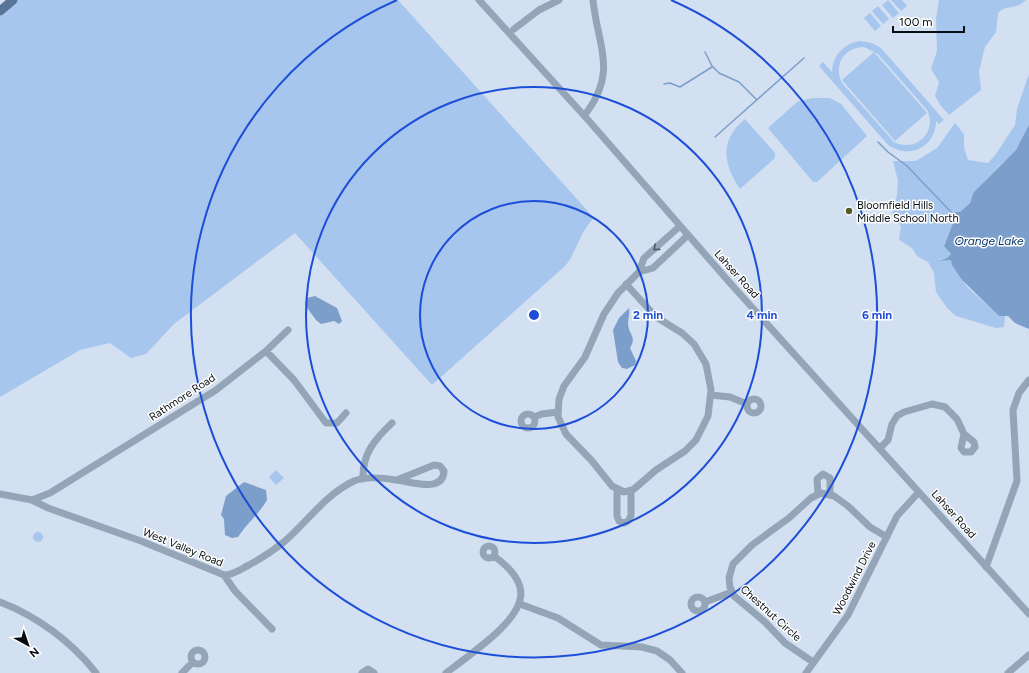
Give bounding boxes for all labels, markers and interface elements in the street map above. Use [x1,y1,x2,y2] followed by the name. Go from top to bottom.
[893,8,964,34] scale bar
[899,15,933,29] text: 100 m
[857,199,959,225] place label: Bloomfield Hills Middle School North
[844,206,854,216] marker: Bloomfield Hills Middle School North
[954,234,1024,248] water label: Orange Lake
[654,243,661,250] one-way arrow
[712,248,762,301] street label: Lahser Road
[527,308,541,322] centre of rings
[633,308,663,322] text: 2 min
[747,308,778,322] text: 4 min
[862,308,892,322] text: 6 min
[147,371,218,424] street label: Rathmore Road
[929,488,979,541] street label: Lahser Road
[141,525,225,569] street label: West Valley Road
[830,539,879,617] street label: Woodwind Drive
[738,583,804,644] street label: Chestnut Circle
[8,625,48,665] north arrow
[27,645,42,660] text: N

